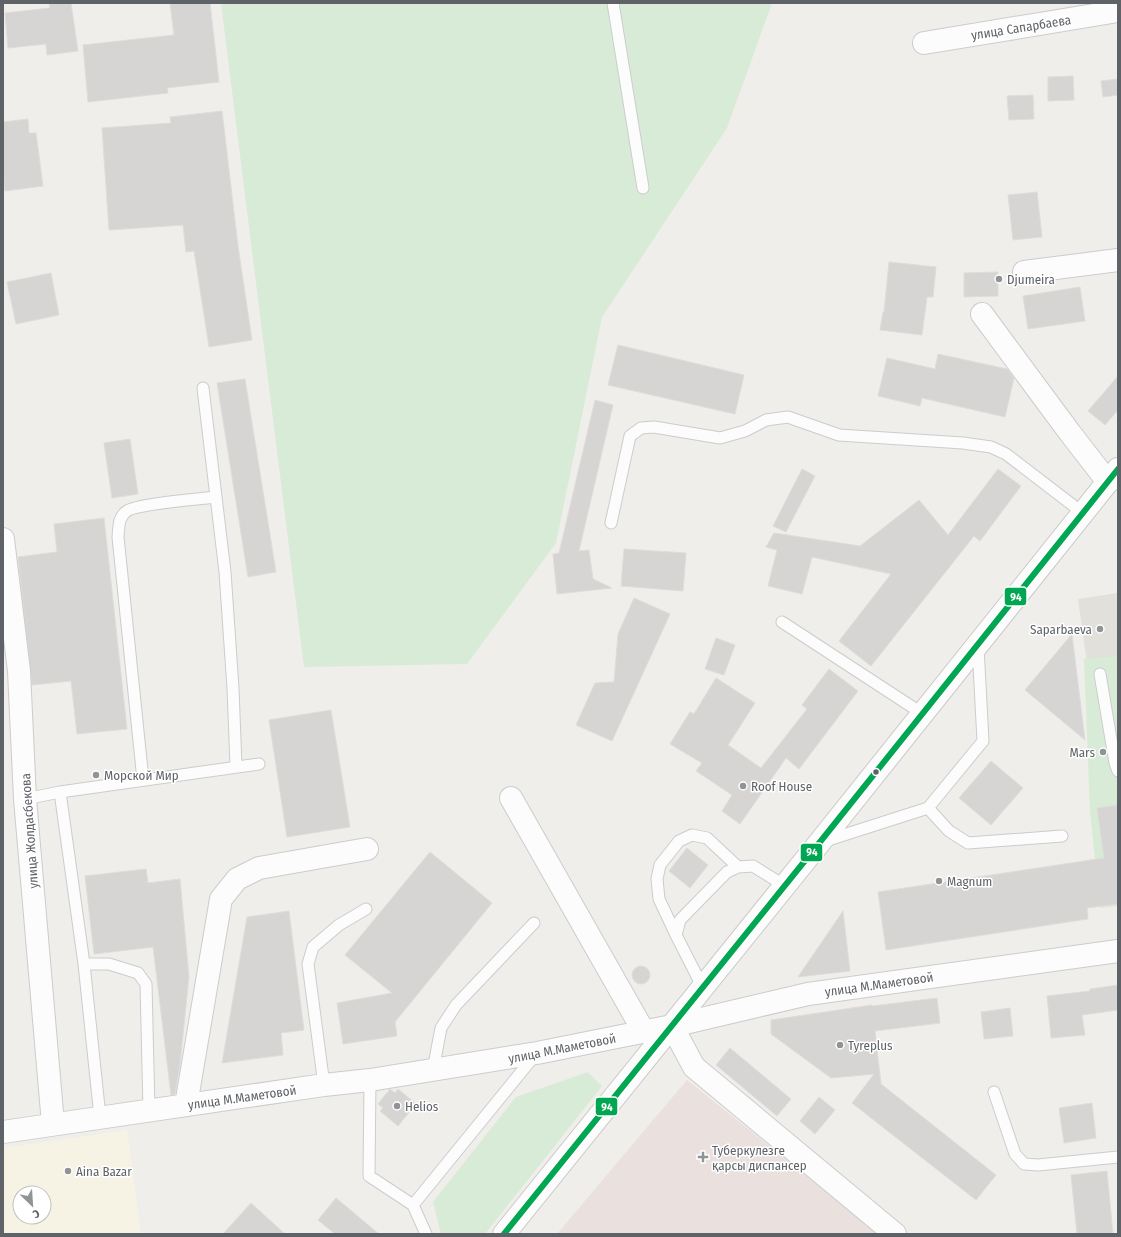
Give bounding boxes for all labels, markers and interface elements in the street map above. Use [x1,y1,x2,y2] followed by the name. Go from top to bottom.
[970,12,1072,43] street label: улица Сапарбаева
[1007,272,1055,287] place label: Djumeira
[994,274,1004,284] marker: Djumeira
[1004,587,1027,606] line badge: 94
[1010,591,1022,604] text: 94
[1030,622,1092,637] place label: Saparbaeva
[1095,624,1105,634] marker: Saparbaeva
[1069,745,1095,760] place label: Mars
[1098,747,1108,757] marker: Mars
[871,767,881,777] unlabelled marker
[104,768,179,783] place label: Морской Мир
[91,770,101,780] marker: Морской Мир
[18,773,41,889] street label: улица Жолдасбекова
[751,779,812,794] place label: Roof House
[738,781,748,791] marker: Roof House
[800,843,823,862] line badge: 94
[806,846,818,859] text: 94
[947,874,992,889] place label: Magnum
[934,876,944,886] marker: Magnum
[824,969,934,1000] street label: улица М.Маметовой
[507,1031,617,1066] street label: улица М.Маметовой
[848,1038,893,1053] place label: Tyreplus
[835,1040,845,1050] marker: Tyreplus
[187,1082,297,1113] street label: улица М.Маметовой
[595,1097,618,1116] line badge: 94
[405,1099,439,1114] place label: Helios
[392,1101,402,1111] marker: Helios
[601,1101,613,1114] text: 94
[712,1143,807,1173] place label: Туберкулезге қарсы диспансер
[697,1151,709,1163] marker: Туберкулезге қарсы диспансер
[76,1164,132,1179] place label: Aina Bazar
[63,1166,73,1176] marker: Aina Bazar
[12,1185,52,1225] north arrow
[30,1207,41,1221] text: С

